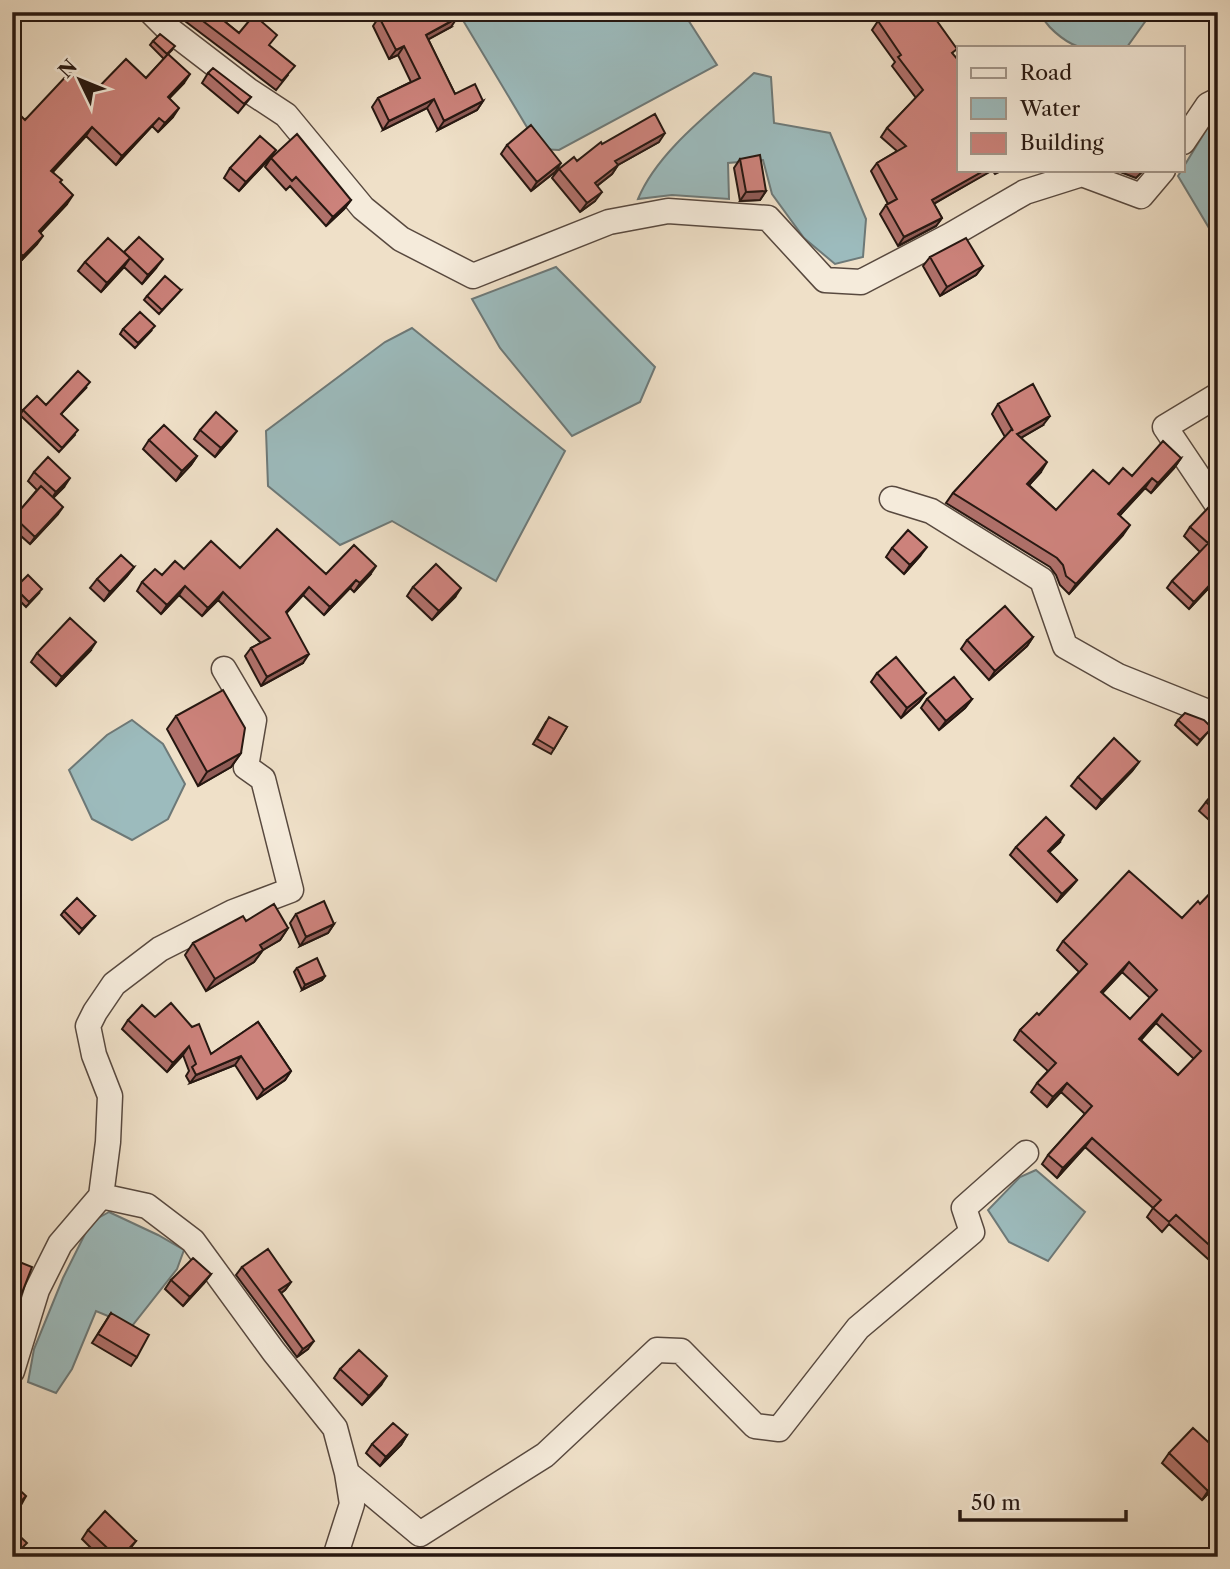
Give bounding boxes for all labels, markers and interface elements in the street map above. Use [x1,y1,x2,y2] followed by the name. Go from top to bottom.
[46,46,116,116] north arrow
[957,46,1184,172] legend
[54,55,82,83] text: N
[1020,60,1072,85] text: Road
[1019,96,1080,121] text: Water
[1020,130,1105,155] text: Building
[960,1478,1127,1522] scale bar
[971,1490,1021,1515] text: 50 m

